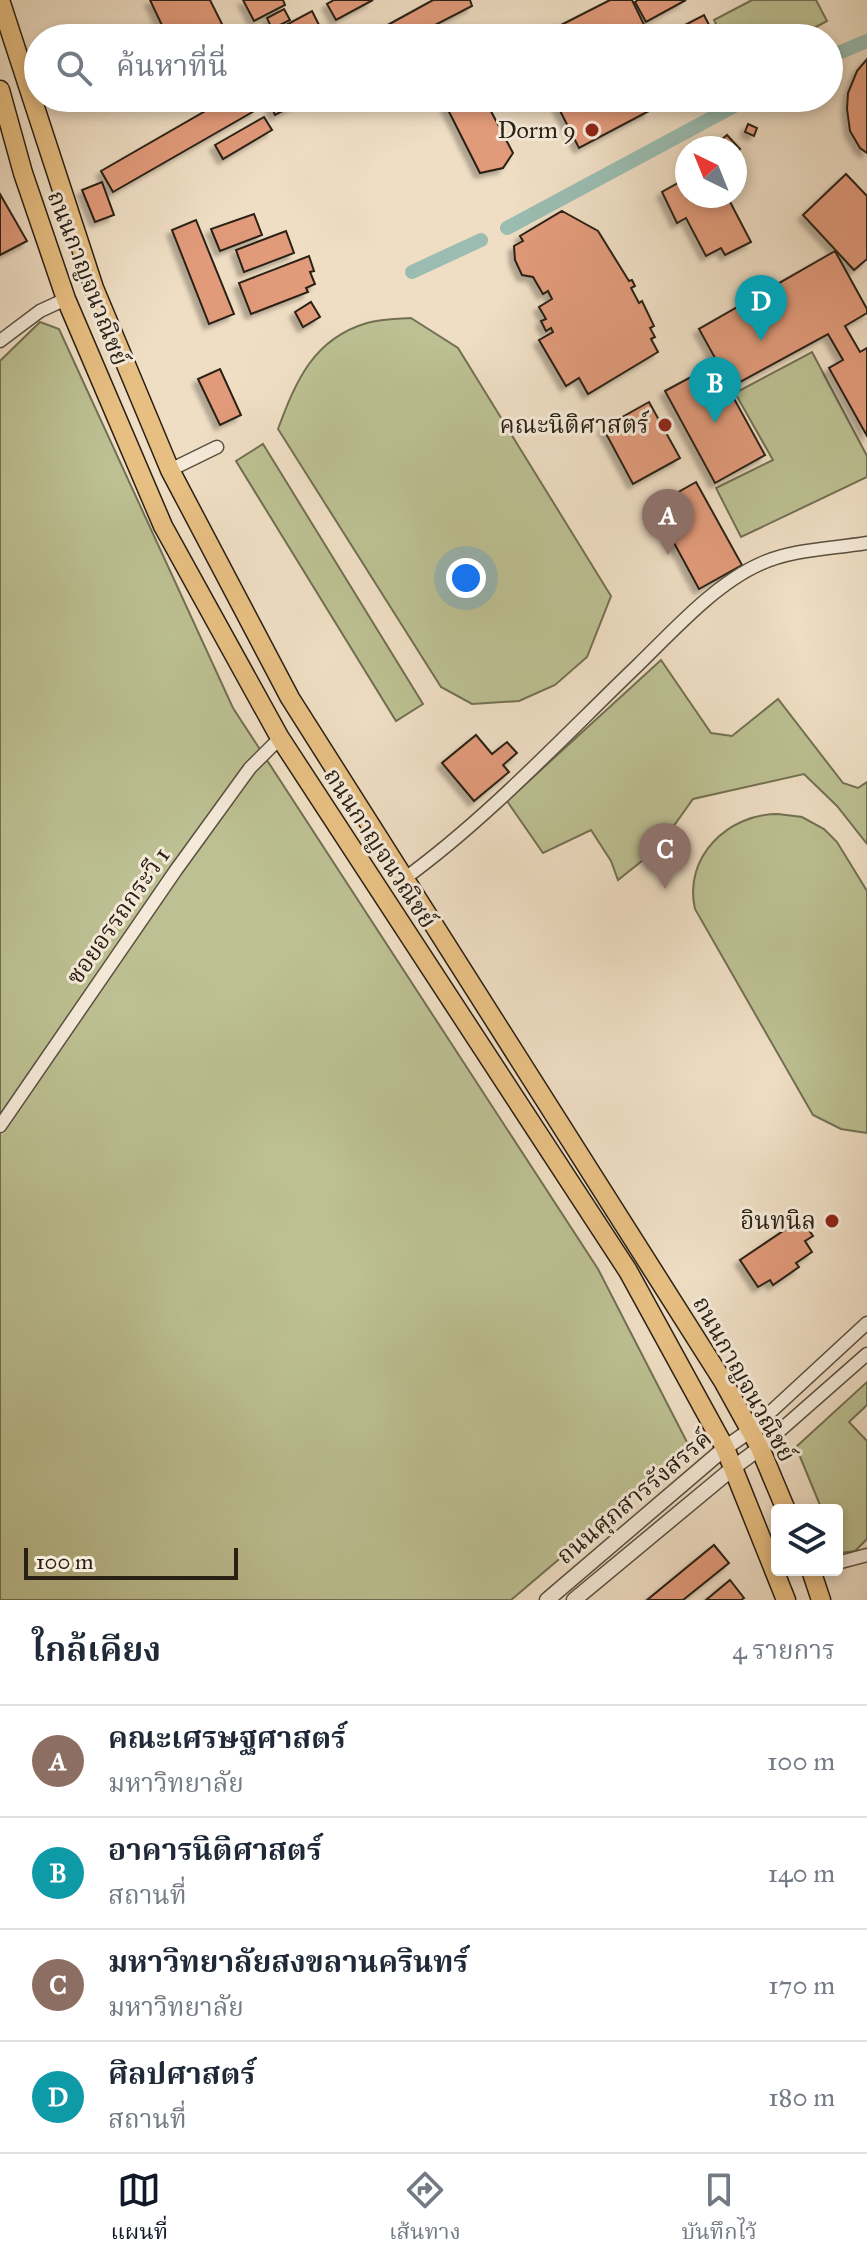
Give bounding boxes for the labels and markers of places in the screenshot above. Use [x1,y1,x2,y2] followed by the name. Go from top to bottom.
[498,115,576,145] place label: Dorm 9
[583,121,601,139] marker: Dorm 9
[735,275,787,341] pin: D
[689,357,741,423] pin: B
[500,409,649,440] place label: คณะนิติศาสตร์
[656,416,674,434] marker: คณะนิติศาสตร์
[642,489,694,555] pin: A
[639,823,691,889] pin: C
[740,1206,816,1236] place label: อินทนิล
[823,1212,841,1230] marker: อินทนิล

